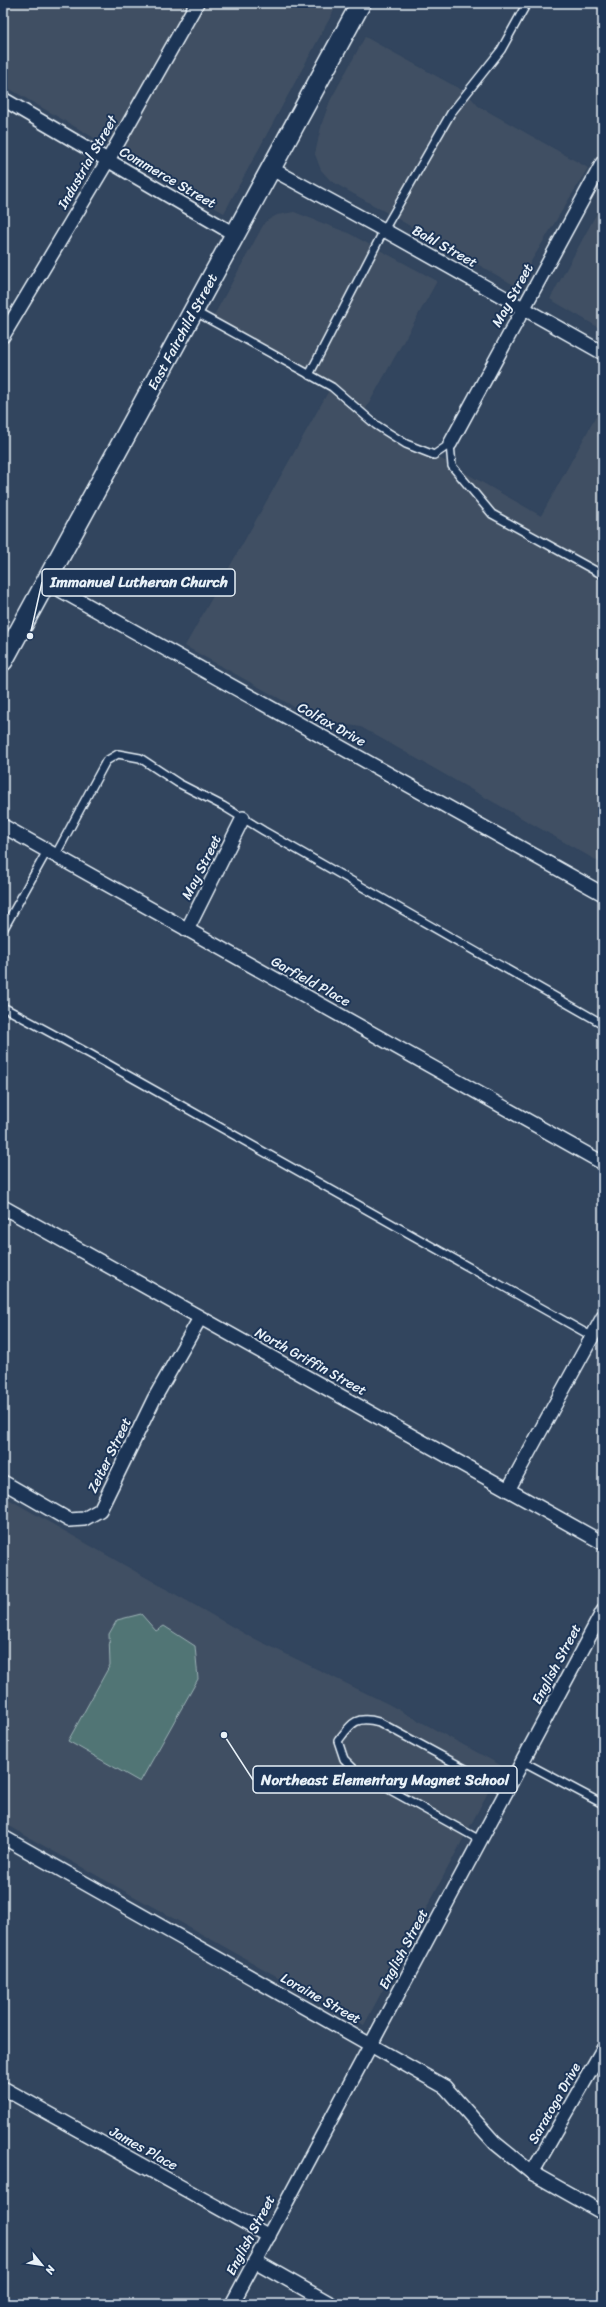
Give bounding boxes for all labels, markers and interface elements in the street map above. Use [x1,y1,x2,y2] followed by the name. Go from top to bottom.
[50,109,125,215] street label: Industrial Street
[114,139,221,215] street label: Commerce Street
[407,218,482,275] street label: Bahl Street
[485,259,540,332] street label: May Street
[141,269,225,395] street label: East Fairchild Street
[42,569,235,596] callout: Immanuel Lutheran Church
[49,569,228,595] text: Immanuel Lutheran Church
[293,695,371,754] street label: Colfax Drive
[174,830,228,904] street label: May Street
[266,949,355,1014] street label: Garfield Place
[250,1320,371,1403] street label: North Griffin Street
[80,1413,139,1497] street label: Zeiter Street
[525,1619,588,1709] street label: English Street
[253,1766,517,1793] callout: Northeast Elementary Magnet School
[260,1767,510,1793] text: Northeast Elementary Magnet School
[372,1904,435,1994] street label: English Street
[276,1966,366,2031] street label: Loraine Street
[521,2058,588,2149] street label: Saratoga Drive
[104,2119,183,2178] street label: James Place
[219,2190,282,2280] street label: English Street
[22,2245,62,2285] north arrow
[40,2261,61,2278] text: N

